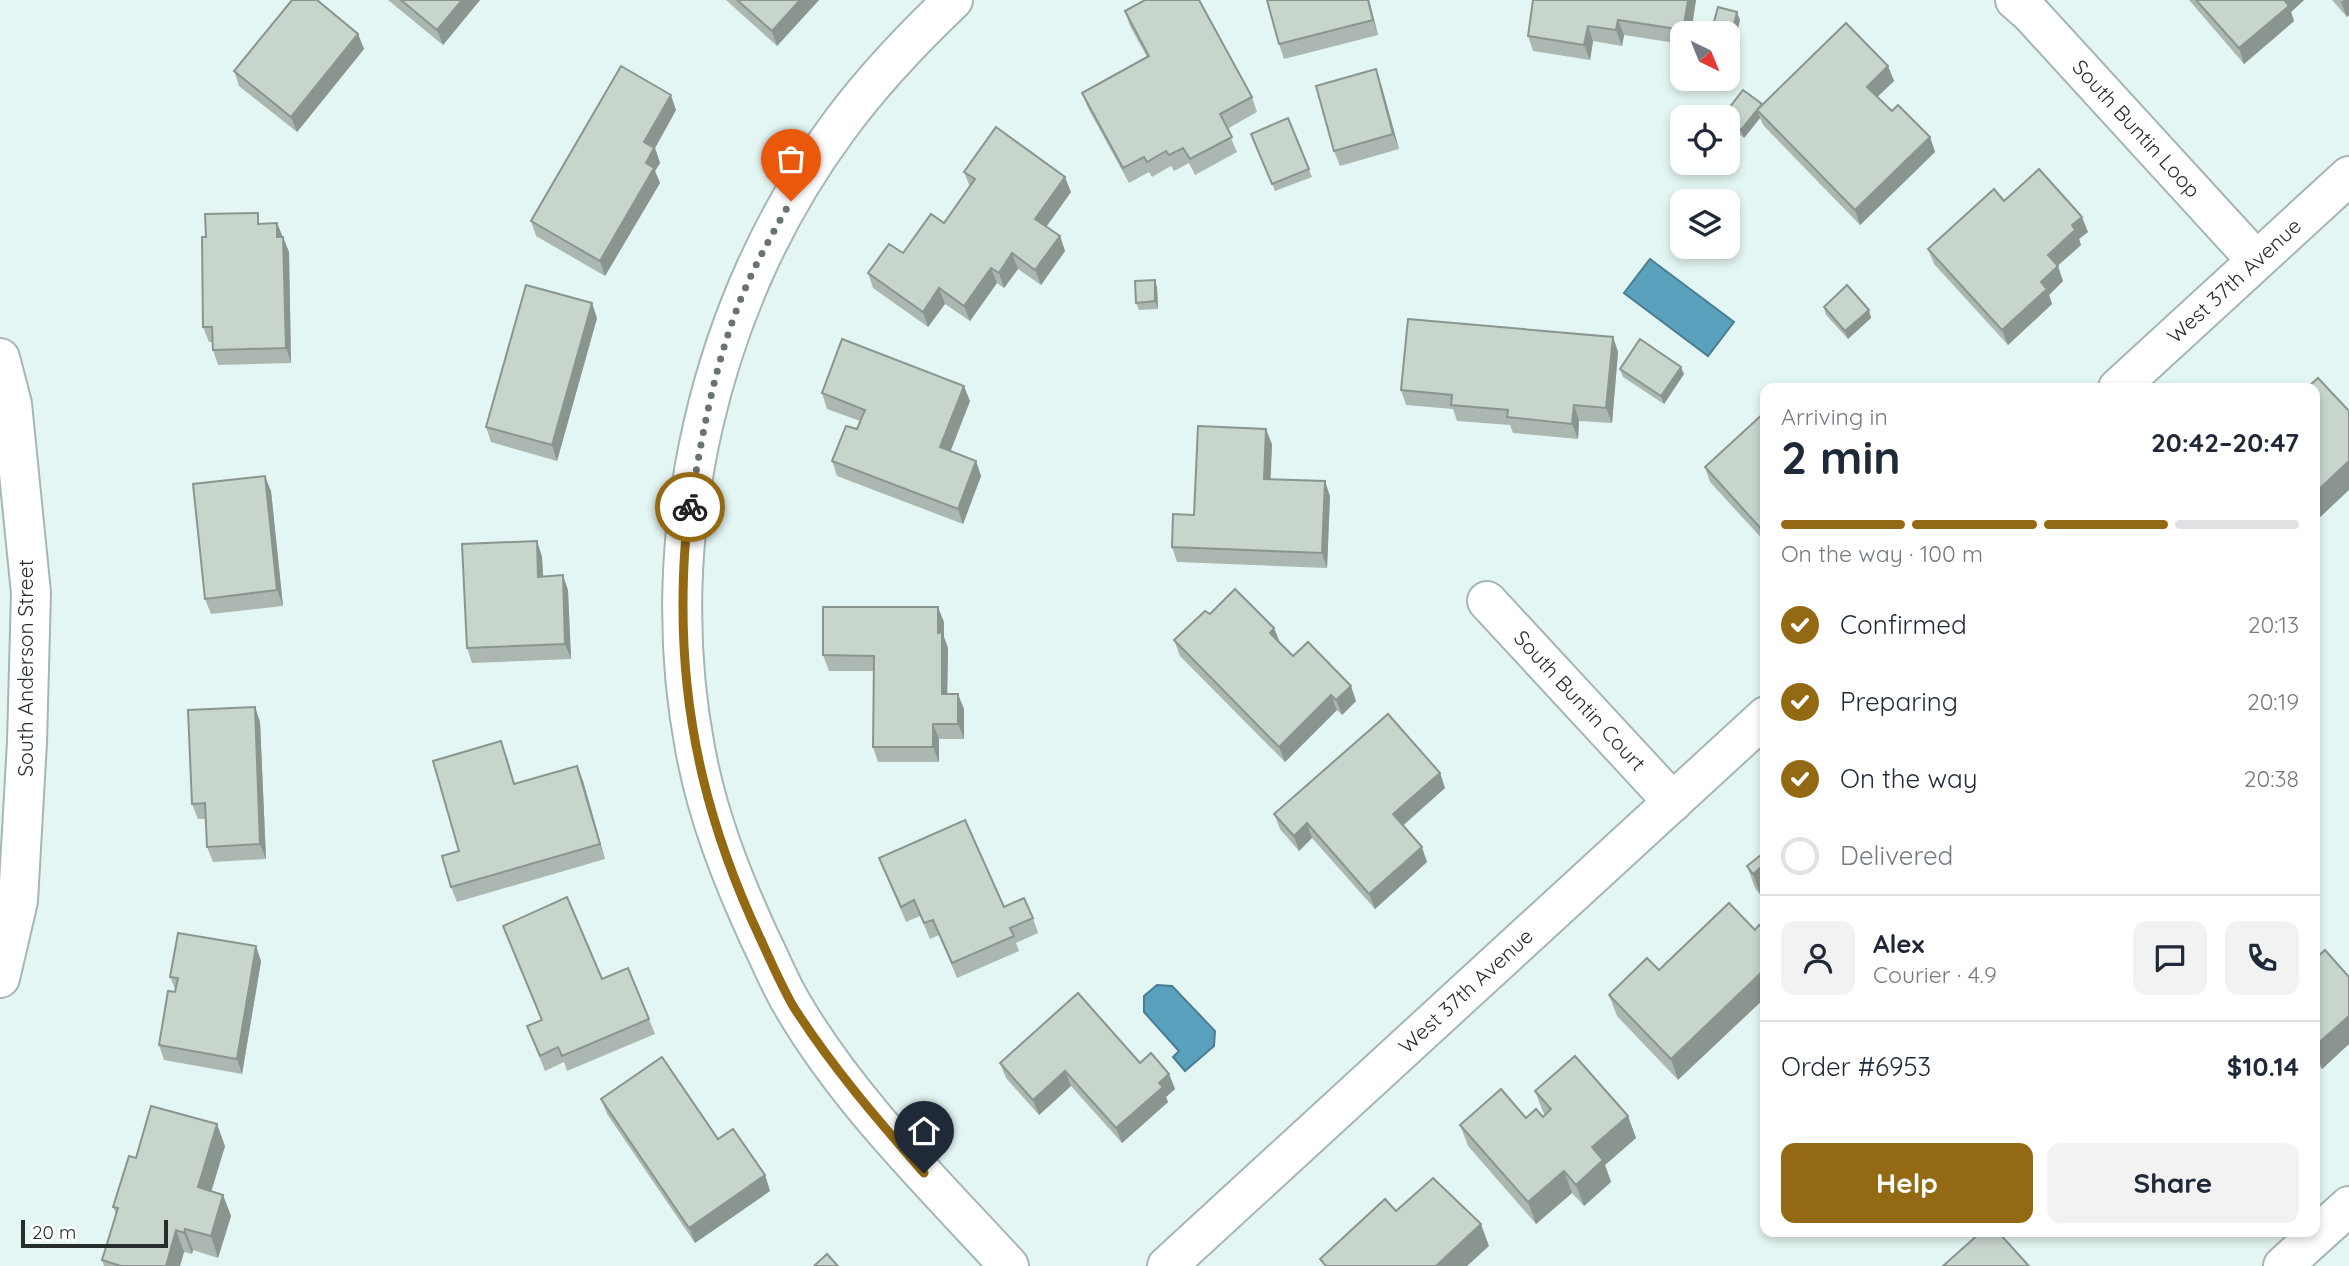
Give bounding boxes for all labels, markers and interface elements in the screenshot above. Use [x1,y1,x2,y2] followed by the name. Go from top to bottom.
[1670,21,1740,91] north arrow
[1670,21,1740,259] map controls
[2067,54,2206,203] street label: South Buntin Loop
[1670,105,1740,175] button: locate
[761,129,821,201] pin
[772,140,810,178] icon: bag
[1670,189,1740,259] button: layers
[2161,212,2306,349] street label: West 37th Avenue
[1781,402,1888,431] text: Arriving in
[2151,426,2299,459] text: 20:42–20:47
[1781,428,1901,486] text: 2 min
[655,472,725,542] courier
[671,488,709,526] icon: bike
[1781,539,1983,568] text: On the way · 100 m
[12,559,38,777] street label: South Anderson Street
[1781,606,1819,644] icon: check
[1840,608,1967,641] text: Confirmed
[2248,610,2299,639] text: 20:13
[1509,624,1651,776] street label: South Buntin Court
[1781,683,1819,721] icon: check
[1840,685,1958,718] text: Preparing
[2247,687,2299,716] text: 20:19
[1781,760,1819,798] icon: check
[1840,762,1978,795] text: On the way
[2244,764,2299,793] text: 20:38
[1840,839,1953,872] text: Delivered
[1781,921,1855,995] button: person
[2133,921,2207,995] button: chat
[2225,921,2299,995] button: phone
[1393,923,1538,1059] street label: West 37th Avenue
[1873,927,1924,960] text: Alex
[1873,960,1997,989] text: Courier · 4.9
[1781,1050,1931,1083] text: Order #6953
[2227,1050,2299,1083] text: $10.14
[894,1101,954,1173] pin
[905,1112,943,1150] icon: home
[1781,1143,2033,1223] button: Help
[2047,1143,2299,1223] button: Share
[21,1217,168,1249] scale bar
[32,1220,76,1244] text: 20 m

